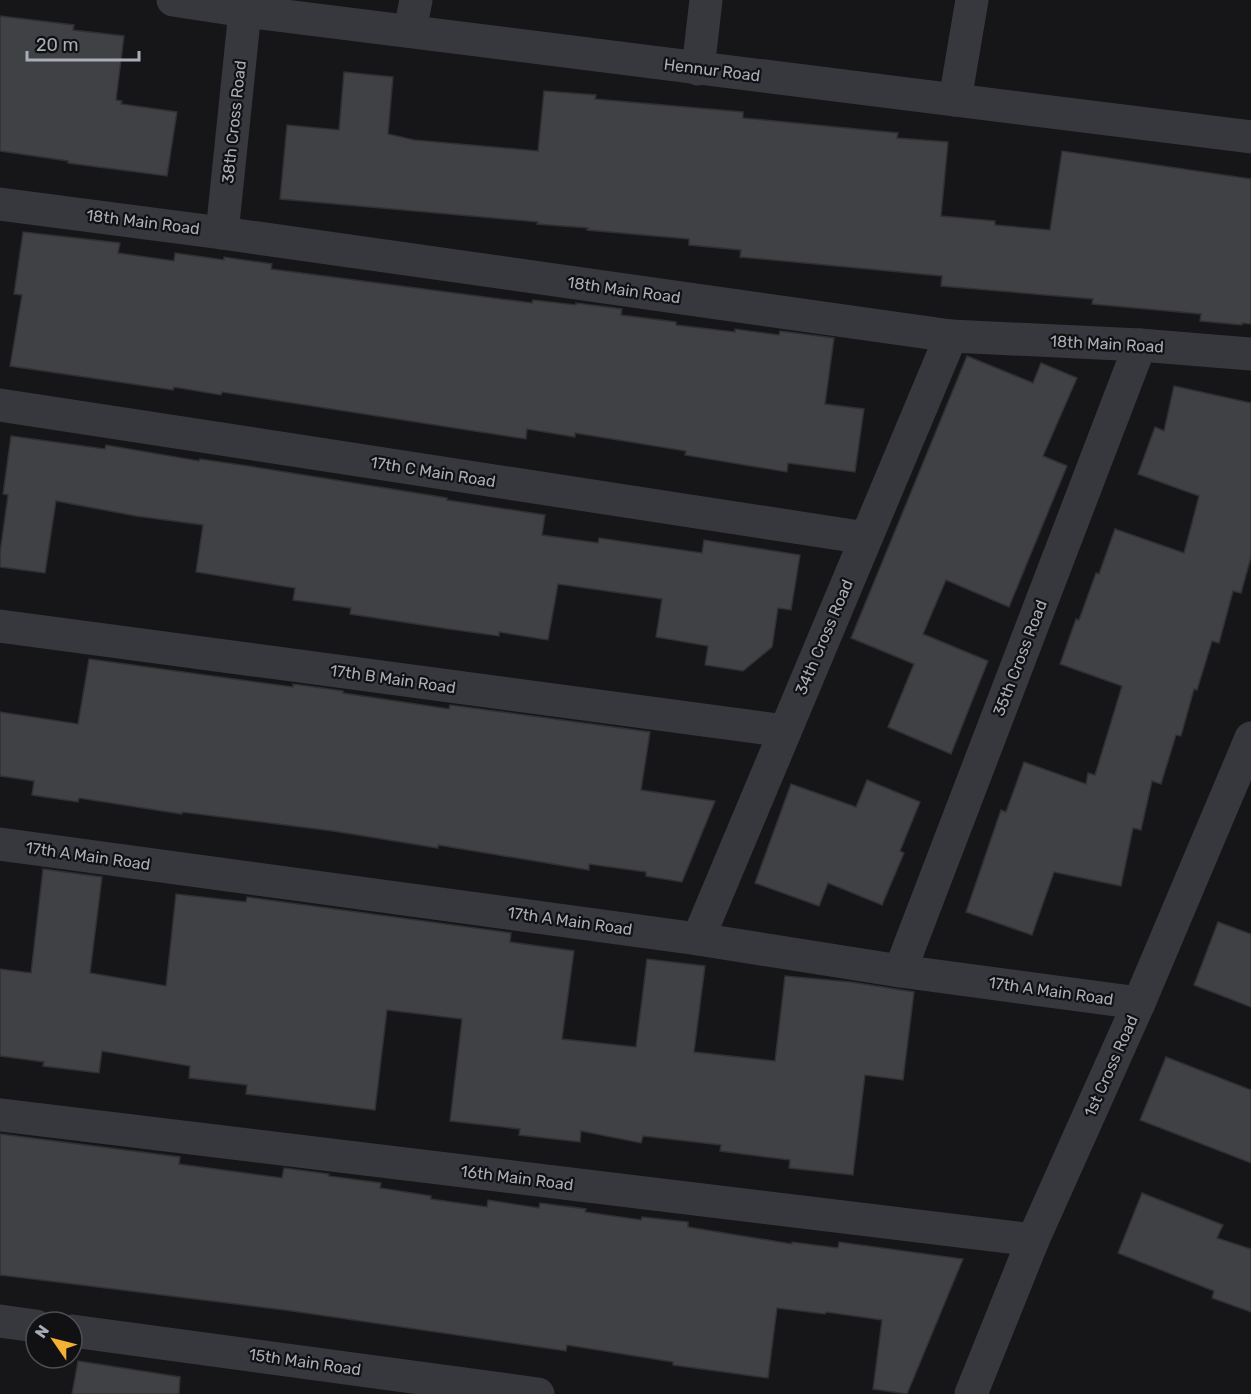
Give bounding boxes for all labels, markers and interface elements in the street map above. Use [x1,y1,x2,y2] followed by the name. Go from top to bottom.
[27,24,140,62] scale bar
[36,34,78,56] text: 20 m
[663,55,761,85] street label: Hennur Road
[218,60,250,184] street label: 38th Cross Road
[85,206,201,238] street label: 18th Main Road
[566,273,682,307] street label: 18th Main Road
[1050,332,1164,356] street label: 18th Main Road
[369,453,497,491] street label: 17th C Main Road
[791,576,857,698] street label: 34th Cross Road
[989,597,1051,719] street label: 35th Cross Road
[329,661,457,697] street label: 17th B Main Road
[24,838,152,874] street label: 17th A Main Road
[506,903,634,939] street label: 17th A Main Road
[987,973,1115,1009] street label: 17th A Main Road
[1080,1012,1142,1120] street label: 1st Cross Road
[460,1162,574,1194] street label: 16th Main Road
[24,1310,84,1370] north arrow
[31,1322,53,1342] text: N
[248,1345,362,1379] street label: 15th Main Road

